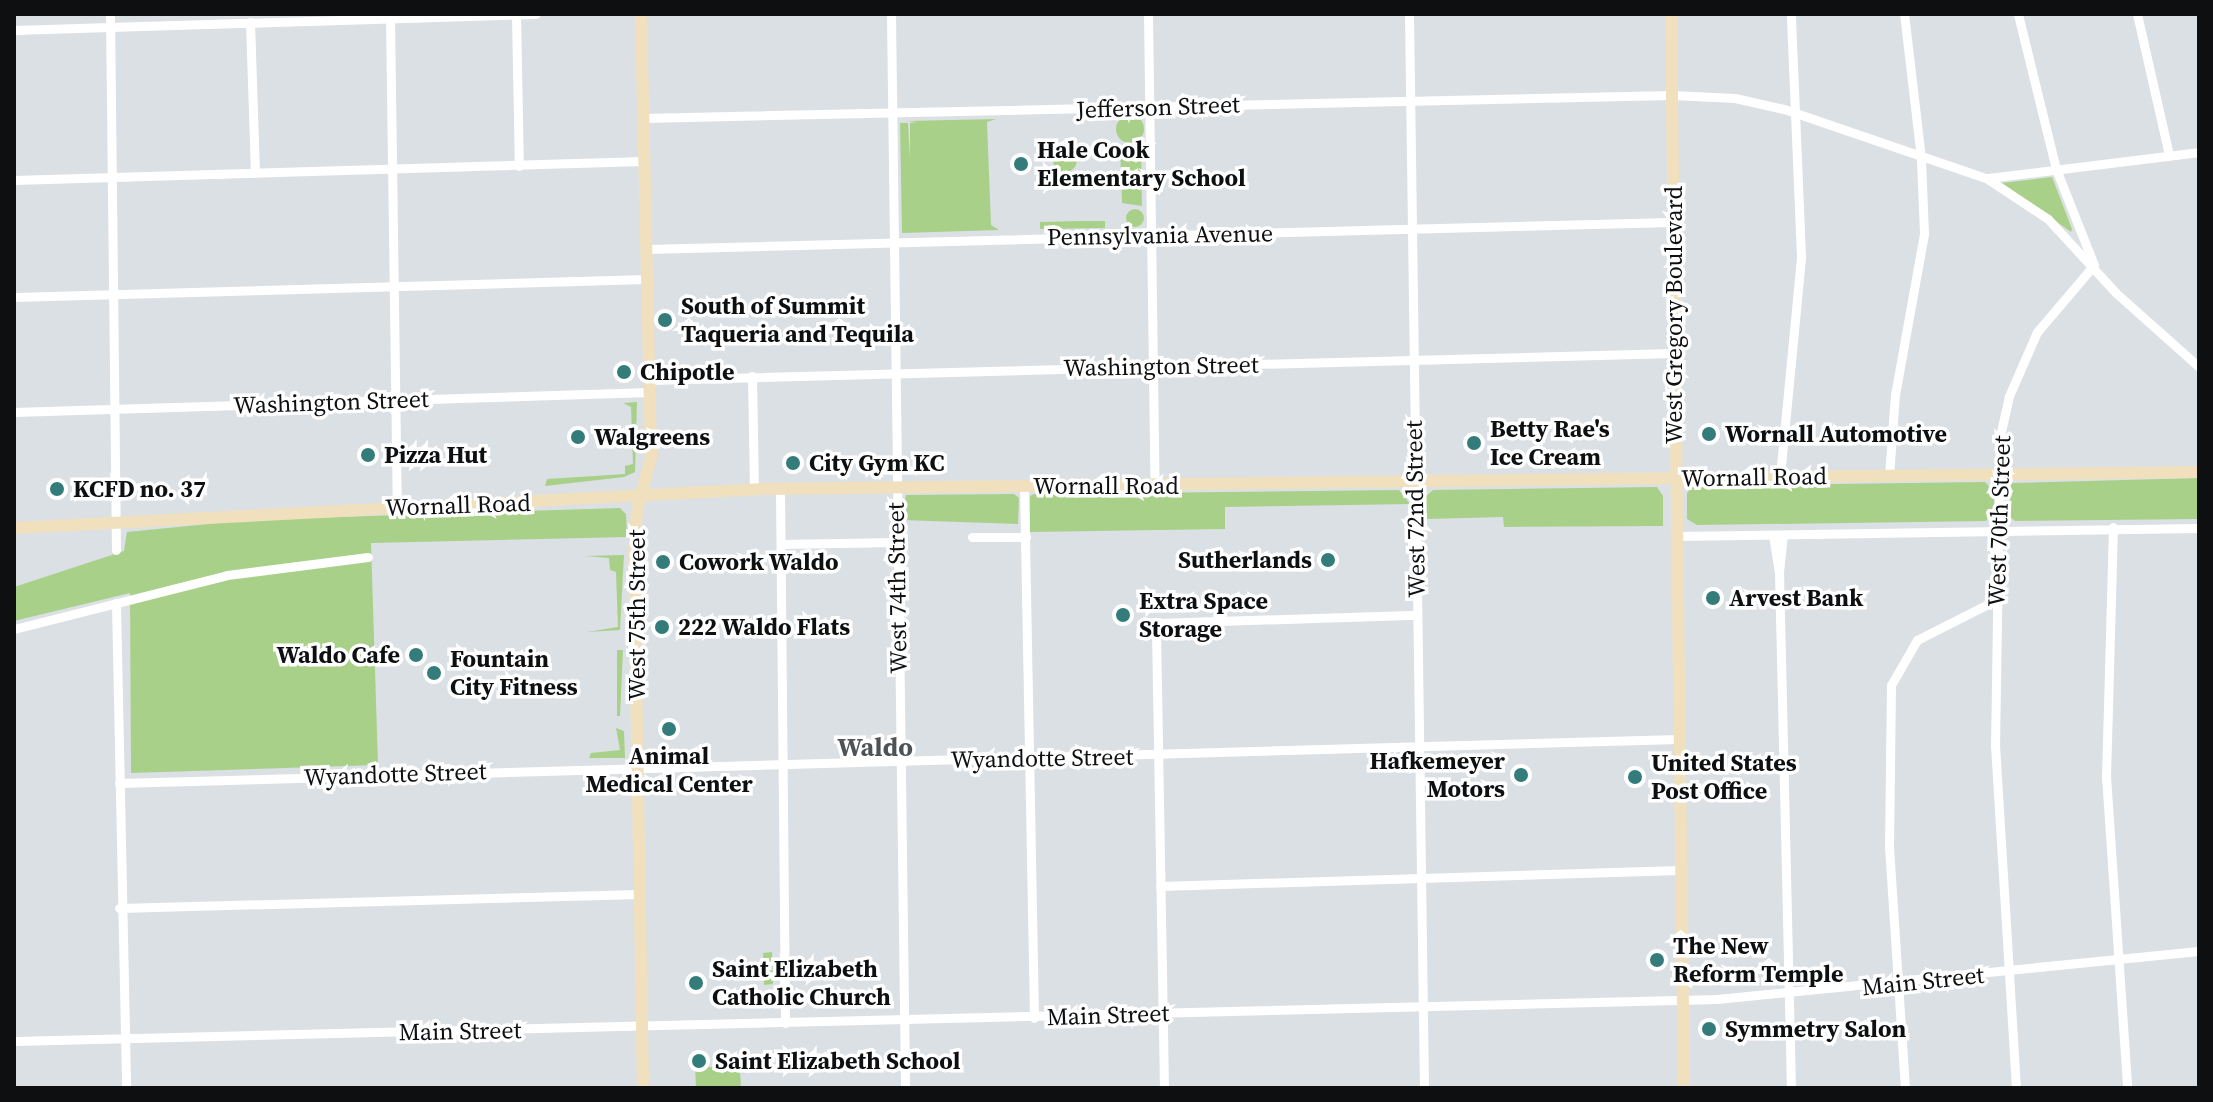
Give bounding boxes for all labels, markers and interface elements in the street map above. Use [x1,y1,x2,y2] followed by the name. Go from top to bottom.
[1076,90,1240,124] street label: Jefferson Street
[1037,136,1246,192] place label: Hale Cook Elementary School
[1012,155,1030,173] marker: Hale Cook Elementary School
[1660,186,1688,444] street label: West Gregory Boulevard
[1047,219,1273,251] street label: Pennsylvania Avenue
[681,292,914,348] place label: South of Summit Taqueria and Tequila
[656,311,674,329] marker: South of Summit Taqueria and Tequila
[1063,350,1259,382] street label: Washington Street
[640,358,734,386] place label: Chipotle
[615,363,633,381] marker: Chipotle
[233,384,429,420] street label: Washington Street
[1490,415,1610,471] place label: Betty Rae's Ice Cream
[1399,420,1431,598] street label: West 72nd Street
[1725,420,1947,448] place label: Wornall Automotive
[594,423,710,451] place label: Walgreens
[1700,425,1718,443] marker: Wornall Automotive
[569,428,587,446] marker: Walgreens
[1465,434,1483,452] marker: Betty Rae's Ice Cream
[1982,435,2016,607] street label: West 70th Street
[384,441,487,469] place label: Pizza Hut
[359,446,377,464] marker: Pizza Hut
[809,449,944,477] place label: City Gym KC
[784,454,802,472] marker: City Gym KC
[1681,461,1827,493] street label: Wornall Road
[1033,472,1179,500] street label: Wornall Road
[73,475,206,503] place label: KCFD no. 37
[48,480,66,498] marker: KCFD no. 37
[385,488,531,522] street label: Wornall Road
[881,502,913,674] street label: West 74th Street
[623,529,651,701] street label: West 75th Street
[1178,546,1312,574] place label: Sutherlands
[679,548,839,576] place label: Cowork Waldo
[1319,551,1337,569] marker: Sutherlands
[654,553,672,571] marker: Cowork Waldo
[1729,584,1863,612] place label: Arvest Bank
[1139,587,1268,643] place label: Extra Space Storage
[1704,589,1722,607] marker: Arvest Bank
[1114,606,1132,624] marker: Extra Space Storage
[678,613,851,641] place label: 222 Waldo Flats
[653,618,671,636] marker: 222 Waldo Flats
[276,641,400,669] place label: Waldo Cafe
[450,645,578,701] place label: Fountain City Fitness
[407,646,425,664] marker: Waldo Cafe
[425,664,443,682] marker: Fountain City Fitness
[660,720,678,738] marker: Animal Medical Center
[837,732,913,764] district label: Waldo
[585,742,753,798] place label: Animal Medical Center
[950,742,1134,774] street label: Wyandotte Street
[1370,747,1505,803] place label: Hafkemeyer Motors
[1651,749,1797,805] place label: United States Post Office
[303,756,487,792] street label: Wyandotte Street
[1512,766,1530,784] marker: Hafkemeyer Motors
[1626,768,1644,786] marker: United States Post Office
[1673,932,1844,988] place label: The New Reform Temple
[1648,951,1666,969] marker: The New Reform Temple
[712,955,891,1011] place label: Saint Elizabeth Catholic Church
[1860,960,1986,1002] street label: Main Street
[687,974,705,992] marker: Saint Elizabeth Catholic Church
[1046,998,1170,1032] street label: Main Street
[1725,1015,1906,1043] place label: Symmetry Salon
[398,1016,522,1046] street label: Main Street
[1700,1020,1718,1038] marker: Symmetry Salon
[715,1047,961,1075] place label: Saint Elizabeth School
[690,1052,708,1070] marker: Saint Elizabeth School

